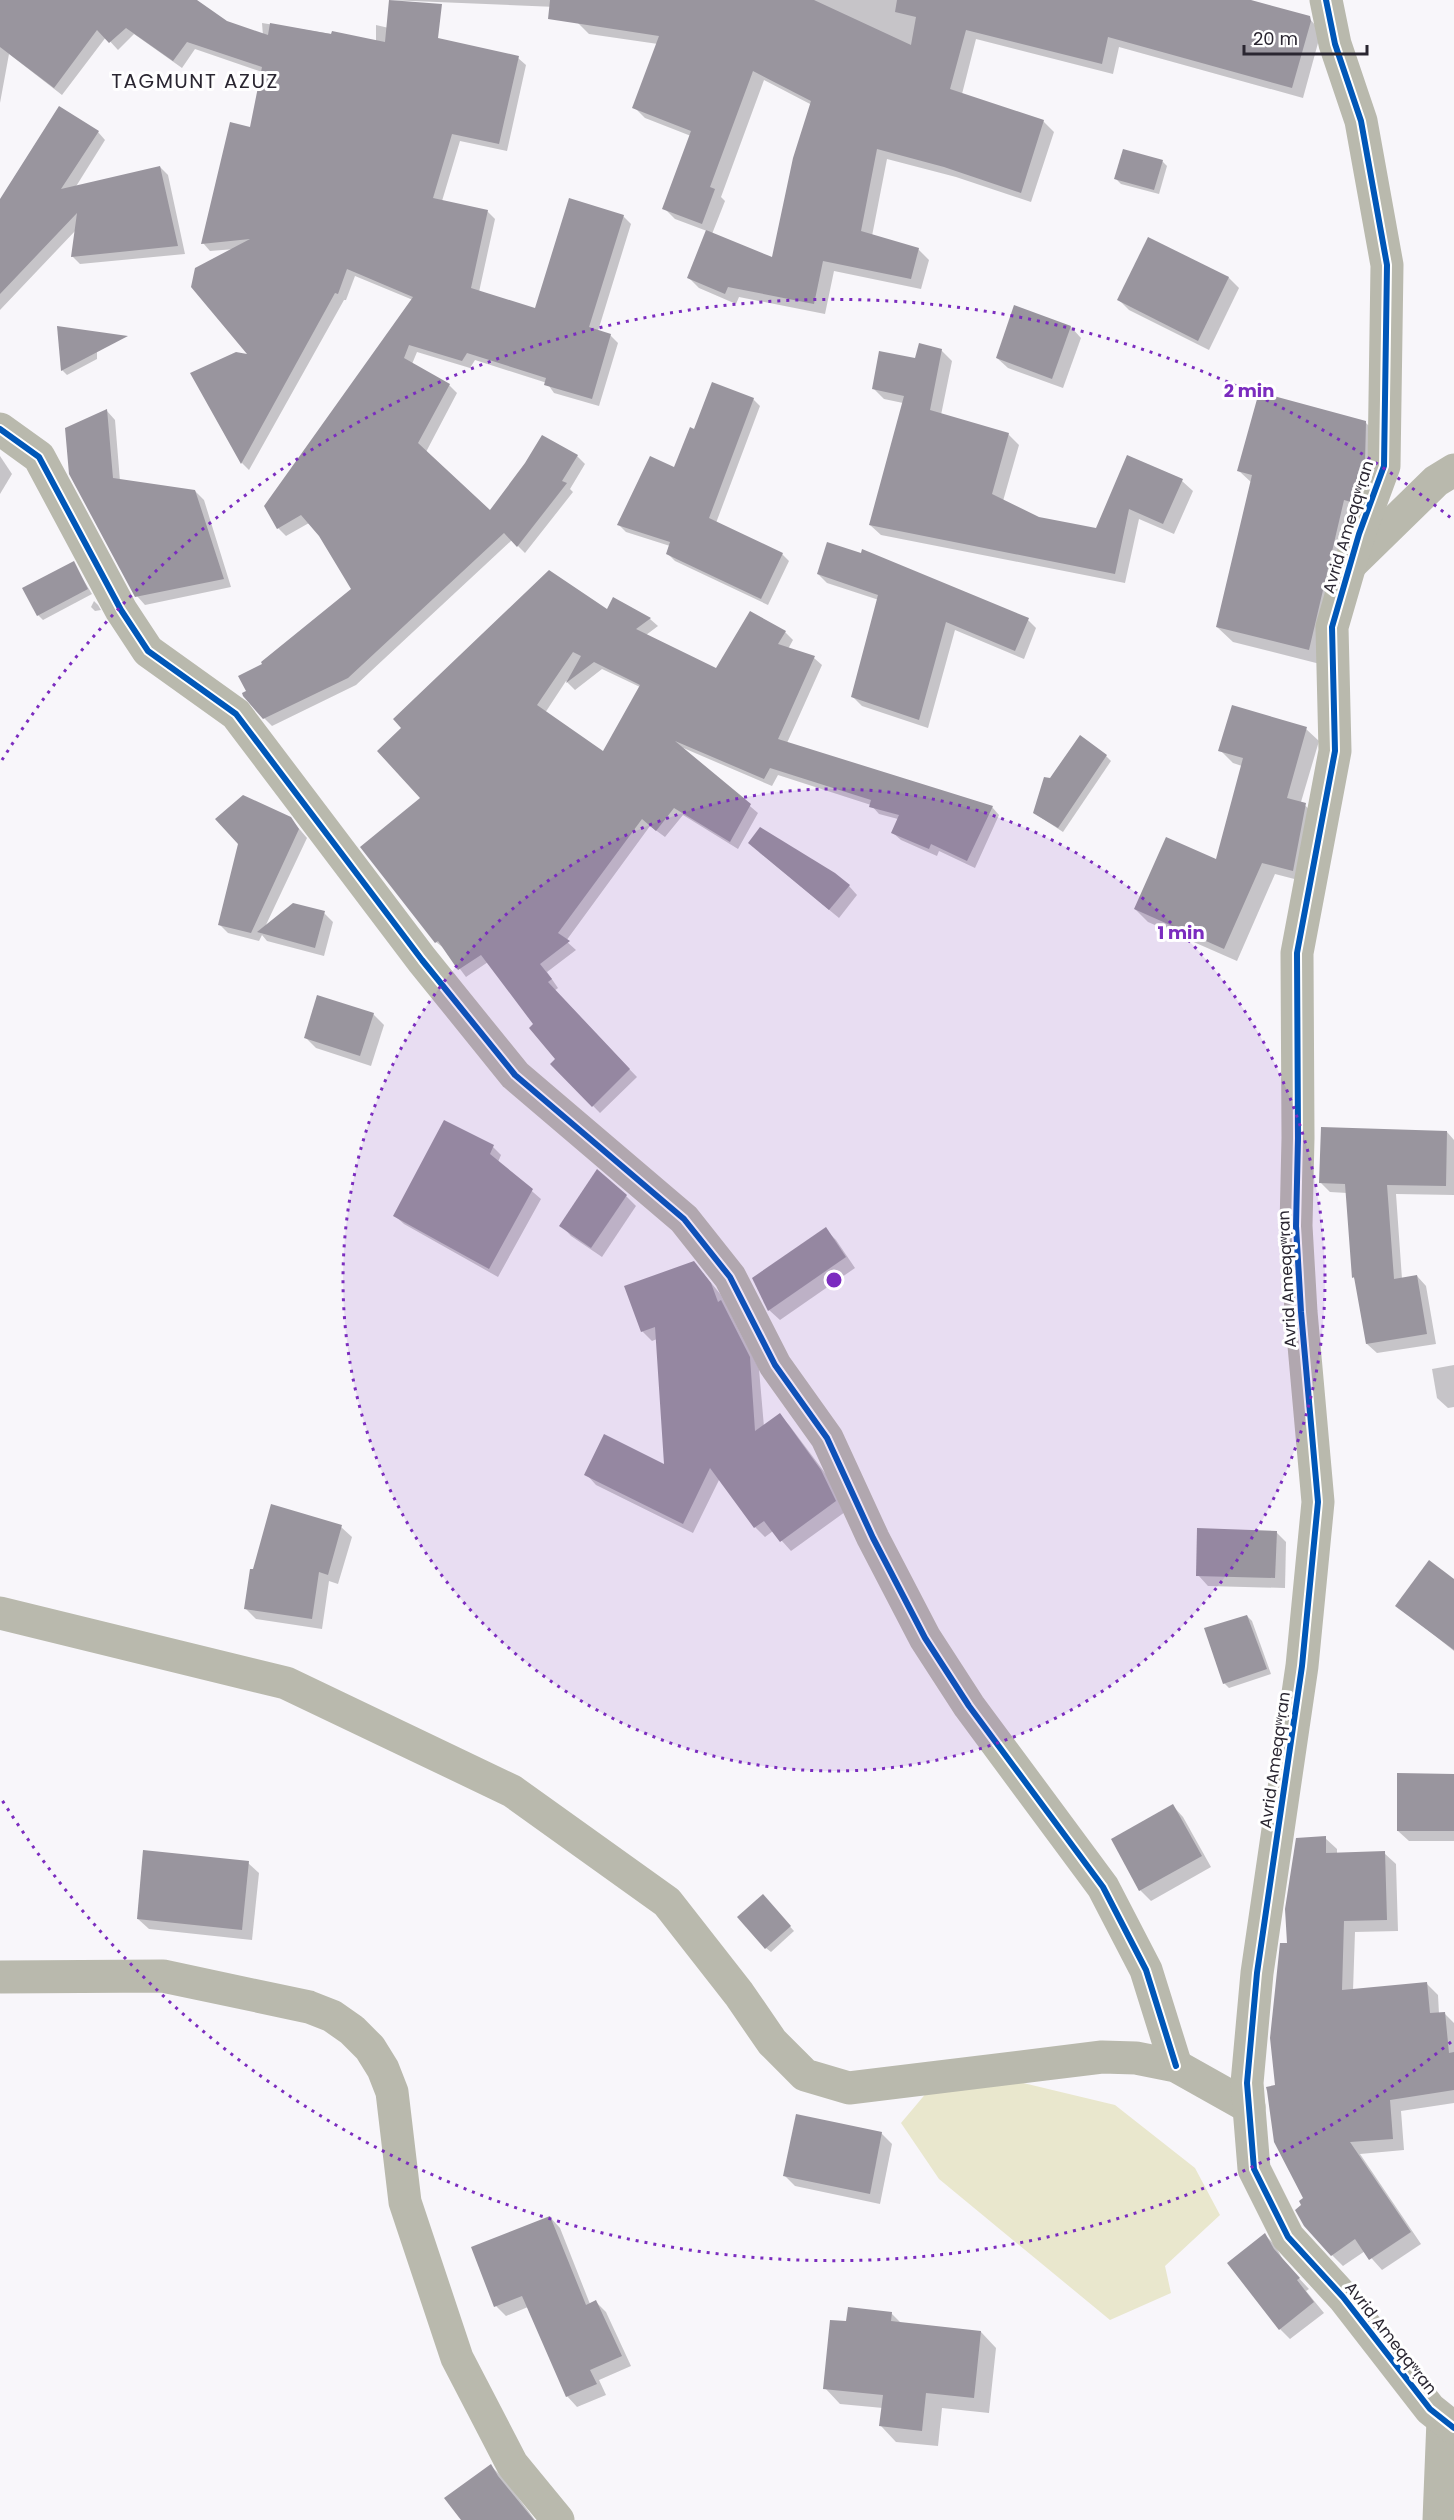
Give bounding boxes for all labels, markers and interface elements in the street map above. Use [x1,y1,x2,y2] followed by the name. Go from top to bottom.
[1244,18,1367,56] scale bar
[1253,26,1298,51] text: 20 m
[111,67,279,95] district label: TAGMUNT AZUZ
[1224,378,1274,403] text: 2 min
[1317,458,1379,596] street label: Avrid Ameqqʷṛan
[1157,920,1205,945] text: 1 min
[1272,1210,1302,1348] street label: Avrid Ameqqʷṛan
[824,1270,844,1290] centre of rings
[1254,1690,1296,1830] street label: Avrid Ameqqʷṛan
[1340,2277,1442,2399] street label: Avrid Ameqqʷṛan

